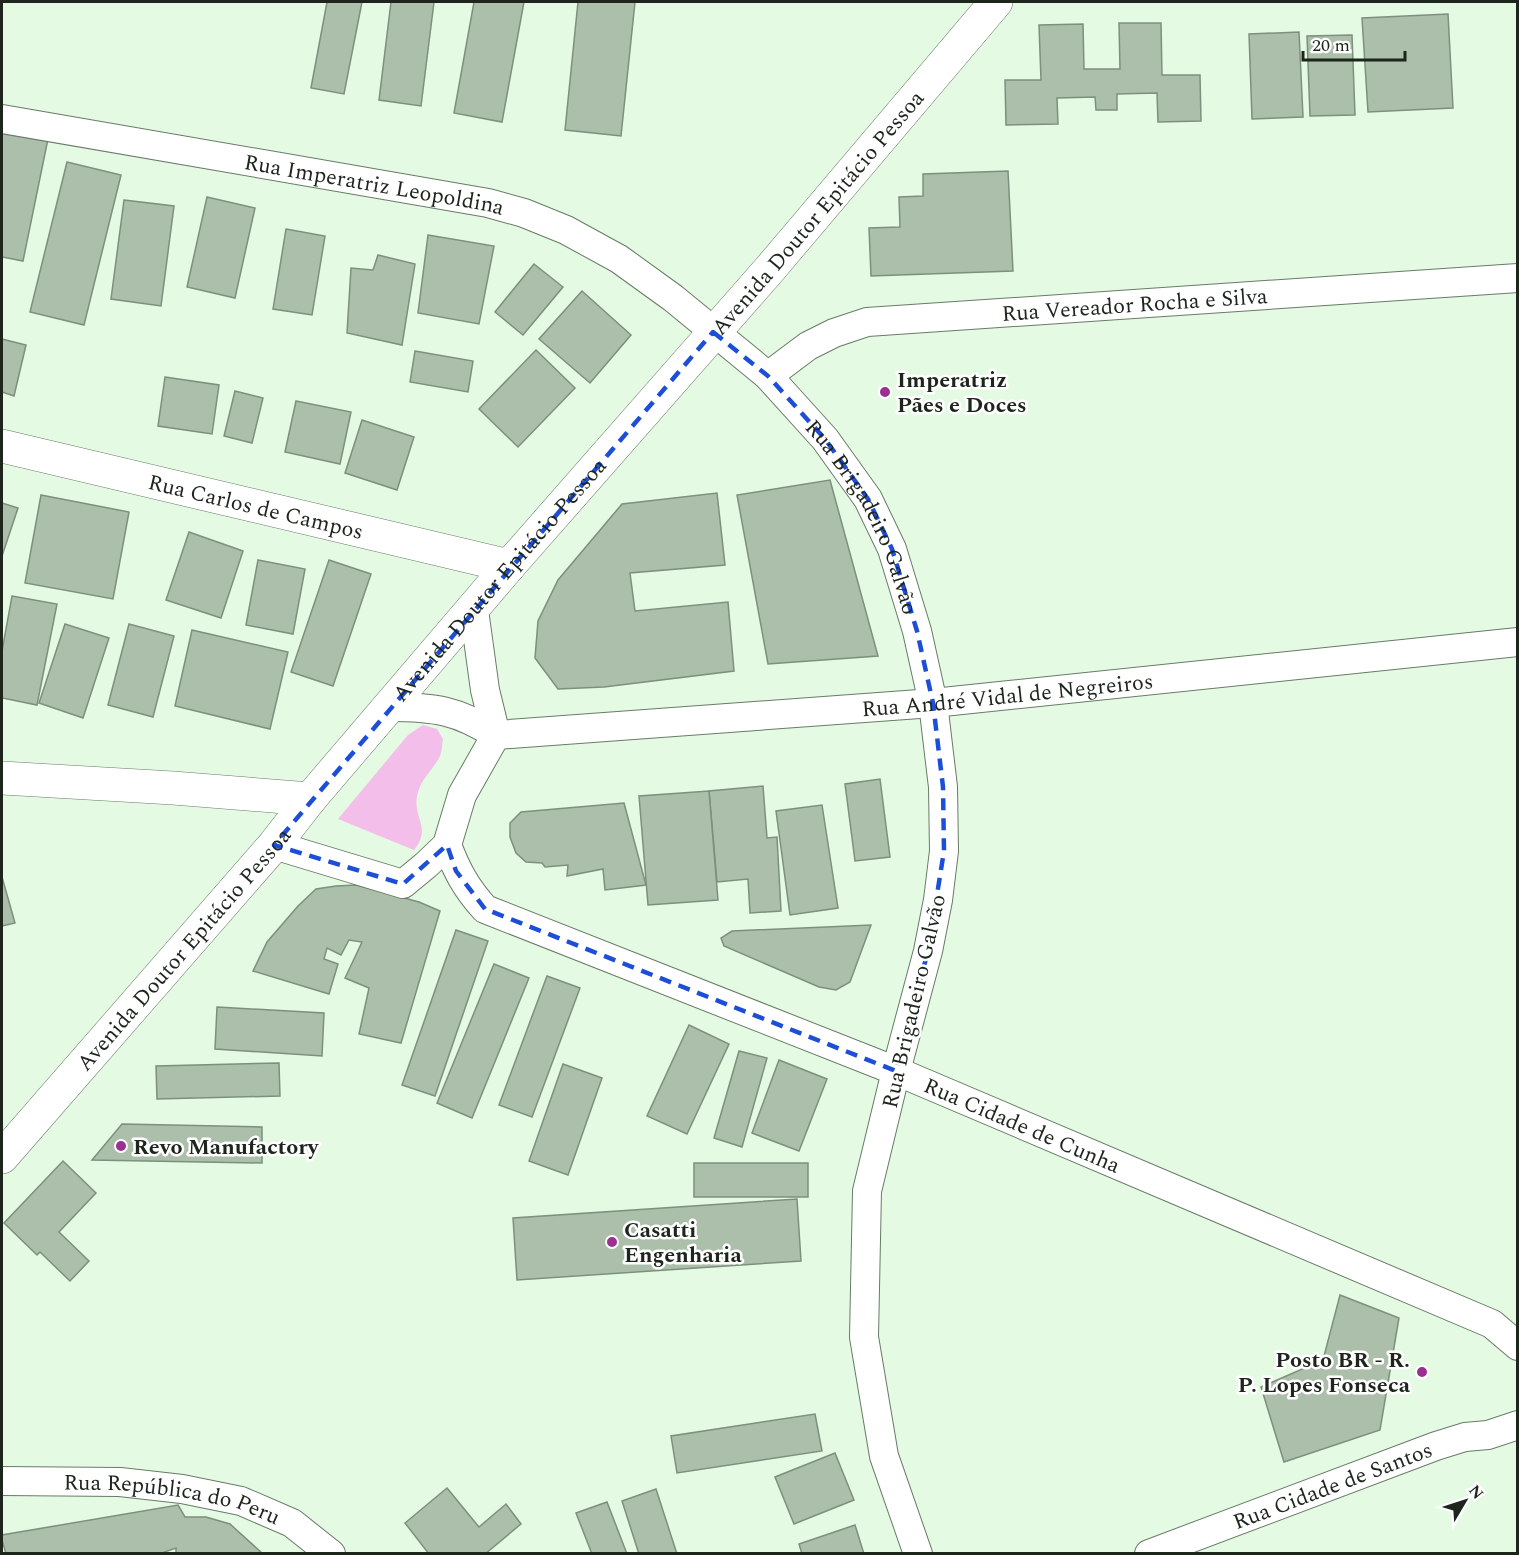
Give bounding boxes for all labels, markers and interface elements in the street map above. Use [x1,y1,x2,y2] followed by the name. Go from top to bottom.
[1303,24,1405,62] scale bar
[1312,32,1350,59] text: 20 m
[704,83,933,343] street label: Avenida Doutor Epitácio Pessoa
[242,146,508,225] street label: Rua Imperatriz Leopoldina
[1001,280,1269,331] street label: Rua Vereador Rocha e Silva
[897,364,1027,422] place label: Imperatriz Pães e Doces
[878,385,892,399] marker: Imperatriz Pães e Doces
[797,412,926,619] street label: Rua Brigadeiro Galvão
[385,451,615,710] street label: Avenida Doutor Epitácio Pessoa
[145,466,367,549] street label: Rua Carlos de Campos
[861,665,1155,726] street label: Rua André Vidal de Negreiros
[69,821,300,1079] street label: Avenida Doutor Epitácio Pessoa
[874,891,955,1112] street label: Rua Brigadeiro Galvão
[918,1070,1125,1182] street label: Rua Cidade de Cunha
[133,1131,320,1164] place label: Revo Manufactory
[114,1139,128,1153] marker: Revo Manufactory
[624,1214,742,1272] place label: Casatti Engenharia
[605,1235,619,1249] marker: Casatti Engenharia
[1238,1344,1411,1402] place label: Posto BR - R. P. Lopes Fonseca
[1415,1365,1429,1379] marker: Posto BR - R. P. Lopes Fonseca
[1228,1434,1438,1539] street label: Rua Cidade de Santos
[63,1467,285,1534] street label: Rua República do Peru
[1435,1471,1495,1531] north arrow
[1462,1480,1489,1505] text: N

